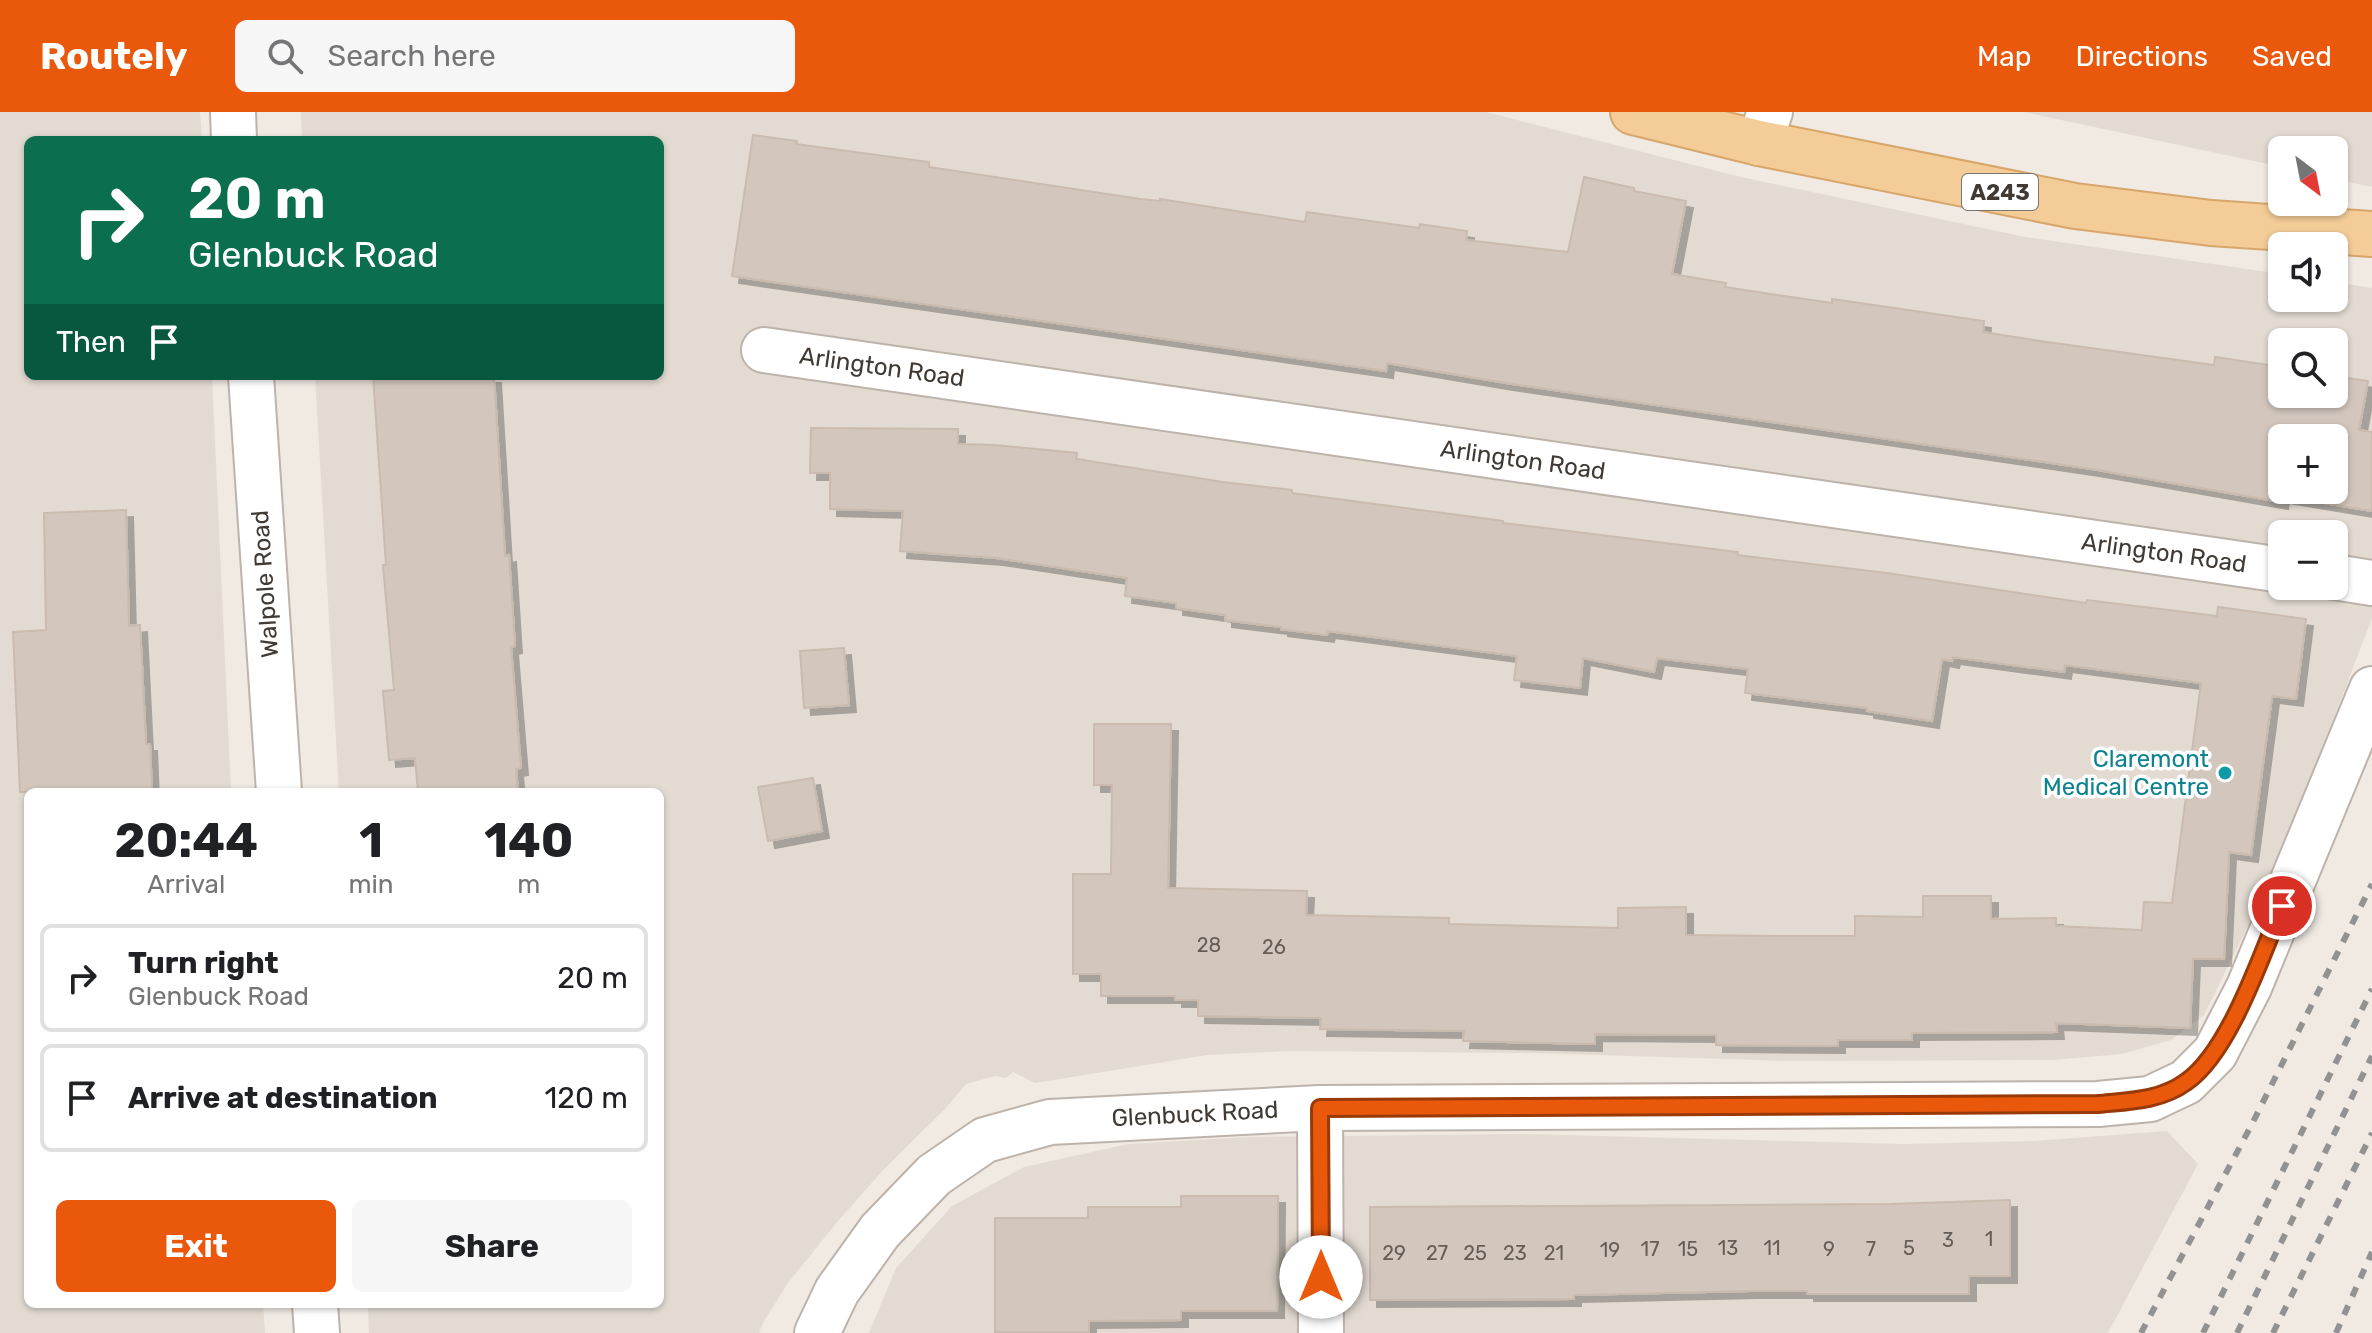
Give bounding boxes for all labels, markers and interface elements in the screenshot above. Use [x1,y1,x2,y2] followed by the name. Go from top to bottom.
[235,20,795,92] search box
[40,33,187,79] text: Routely
[263,34,307,78] icon: search
[327,38,496,74] text: Search here
[1977,40,2031,73] text: Map
[2075,40,2208,73] text: Directions
[2252,40,2332,73] text: Saved
[2268,136,2348,216] north arrow
[2268,136,2348,600] map controls
[188,166,326,232] text: 20 m
[56,168,160,272] icon: right
[1962,174,2038,210] road number: A243
[2268,232,2348,312] button: sound
[188,233,439,276] text: Glenbuck Road
[142,320,186,364] icon: arrive
[56,324,126,360] text: Then
[2268,328,2348,408] button: search
[798,342,966,392] street label: Arlington Road
[2268,424,2348,504] button: +
[1439,435,1607,485] street label: Arlington Road
[246,509,284,659] street label: Walpole Road
[2268,520,2348,600] button: −
[2080,528,2248,578] street label: Arlington Road
[2043,745,2209,801] place label: Claremont Medical Centre
[2216,764,2234,782] marker: Claremont Medical Centre
[115,812,258,869] text: 20:44
[359,812,383,869] text: 1
[484,812,573,869] text: 140
[147,869,225,900] text: Arrival
[348,869,394,900] text: min
[517,869,540,900] text: m
[2248,872,2316,940] pin
[2260,884,2304,928] icon: arrive
[1197,933,1221,957] house number: 28
[1262,935,1286,959] house number: 26
[128,945,279,981] text: Turn right
[60,956,104,1000] icon: right
[557,960,628,996] text: 20 m
[128,981,309,1012] text: Glenbuck Road
[60,1076,104,1120] icon: arrive
[128,1080,438,1116] text: Arrive at destination
[544,1080,628,1116] text: 120 m
[1111,1096,1279,1132] street label: Glenbuck Road
[56,1200,336,1292] button: Exit
[352,1200,632,1292] button: Share
[1985,1227,1993,1251] house number: 1
[1942,1228,1954,1252] house number: 3
[1279,1235,1363,1319] position arrow
[1718,1236,1738,1260] house number: 13
[1763,1236,1781,1260] house number: 11
[1903,1236,1915,1260] house number: 5
[1641,1237,1659,1261] house number: 17
[1678,1237,1698,1261] house number: 15
[1823,1237,1835,1261] house number: 9
[1866,1237,1876,1261] house number: 7
[1600,1238,1620,1262] house number: 19
[1382,1241,1406,1265] house number: 29
[1426,1241,1448,1265] house number: 27
[1463,1241,1487,1265] house number: 25
[1503,1241,1527,1265] house number: 23
[1544,1241,1564,1265] house number: 21

